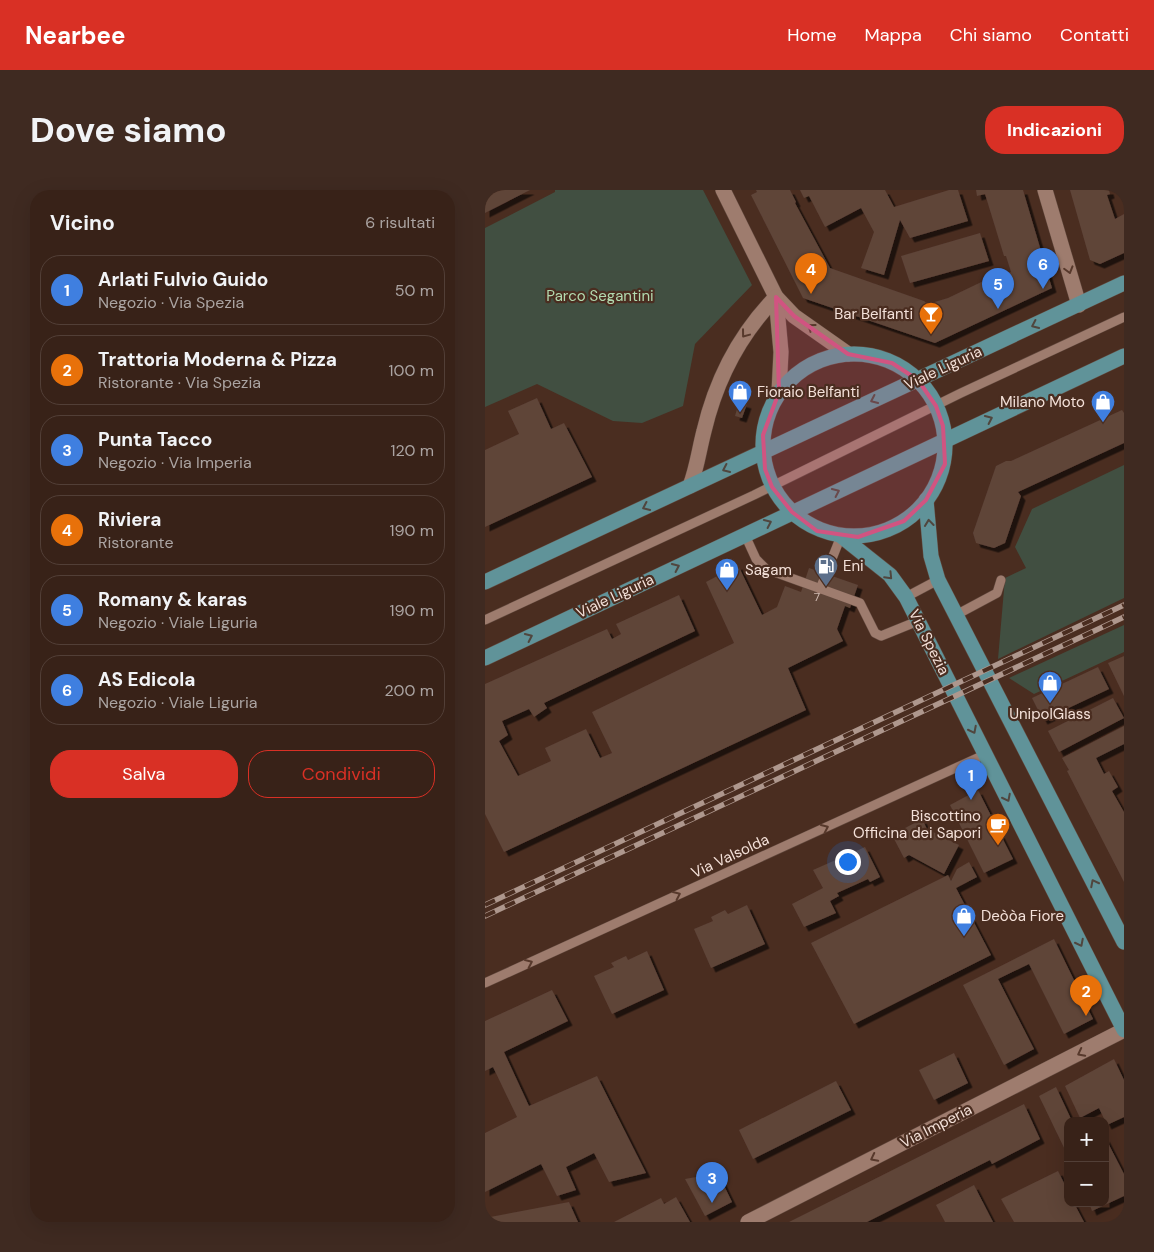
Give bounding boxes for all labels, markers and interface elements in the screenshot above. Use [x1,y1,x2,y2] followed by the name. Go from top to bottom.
[25,20,125,51] text: Nearbee
[787,23,837,47] text: Home
[865,23,922,47] text: Mappa
[950,23,1032,47] text: Chi siamo
[1060,23,1129,47] text: Contatti
[985,106,1124,154] button: Indicazioni
[30,107,227,153] text: Dove siamo
[50,209,115,237] text: Vicino
[365,212,435,233] text: 6 risultati
[1027,248,1059,289] pin: 6
[795,253,827,294] pin: 4
[1063,266,1073,274] one-way arrow
[98,267,268,292] text: Arlati Fulvio Guido
[982,268,1014,309] pin: 5
[64,280,70,301] text: 1
[395,280,434,301] text: 50 m
[546,286,654,306] park label: Parco Segantini
[98,292,244,313] text: Negozio · Via Spezia
[918,301,944,335] bar icon: Bar Belfanti
[834,304,913,324] place label: Bar Belfanti
[1031,319,1040,329] one-way arrow
[808,325,817,333] one-way arrow
[742,328,751,338] one-way arrow
[901,341,985,395] street label: Viale Liguria
[98,347,337,372] text: Trattoria Moderna & Pizza
[62,360,72,381] text: 2
[389,360,434,381] text: 100 m
[98,372,261,393] text: Ristorante · Via Spezia
[727,379,753,413] shop icon: Fioraio Belfanti
[757,382,860,402] place label: Fioraio Belfanti
[1090,389,1116,423] shop icon: Milano Moto
[1000,392,1085,412] place label: Milano Moto
[870,394,879,404] one-way arrow
[984,415,993,426] one-way arrow
[98,427,212,452] text: Punta Tacco
[62,440,72,461] text: 3
[390,440,434,461] text: 120 m
[98,452,252,473] text: Negozio · Via Imperia
[722,463,731,474] one-way arrow
[831,487,840,498] one-way arrow
[642,501,651,511] one-way arrow
[98,507,161,532] text: Riviera
[763,519,772,530] one-way arrow
[924,519,935,527] one-way arrow
[62,520,72,541] text: 4
[390,520,434,541] text: 190 m
[98,532,174,553] text: Ristorante
[813,553,839,587] fuel station icon: Eni
[843,556,864,576] place label: Eni
[714,557,740,591] shop icon: Sagam
[745,560,792,580] place label: Sagam
[671,563,680,574] one-way arrow
[573,569,657,623] street label: Viale Liguria
[883,570,892,579] one-way arrow
[98,587,247,612] text: Romany & karas
[814,589,820,605] house number: 7
[62,600,72,621] text: 5
[390,600,434,621] text: 190 m
[904,606,954,678] street label: Via Spezia
[98,612,258,633] text: Negozio · Viale Liguria
[524,633,533,643] one-way arrow
[98,667,195,692] text: AS Edicola
[1037,670,1063,704] shop icon: UnipolGlass
[62,680,72,701] text: 6
[385,680,434,701] text: 200 m
[98,692,258,713] text: Negozio · Viale Liguria
[1009,704,1091,724] place label: UnipolGlass
[967,725,977,734] one-way arrow
[50,750,238,798] button: Salva
[248,750,435,798] button: Condividi
[955,759,987,800] pin: 1
[1001,793,1011,802] one-way arrow
[853,806,981,843] place label: Biscottino Officina dei Sapori
[985,812,1011,846] cafe icon: Biscottino Officina dei Sapori
[820,823,829,834] one-way arrow
[688,829,772,883] street label: Via Valsolda
[835,849,861,875] your location
[1090,879,1100,888] one-way arrow
[672,891,681,902] one-way arrow
[951,903,977,937] shop icon: Deòòa Fiore
[981,906,1064,926] place label: Deòòa Fiore
[1074,938,1084,947] one-way arrow
[524,958,533,969] one-way arrow
[1070,975,1102,1016] pin: 2
[1077,1047,1086,1057] one-way arrow
[897,1099,975,1153] street label: Via Imperia
[1064,1117,1109,1207] map controls
[1064,1117,1109,1162] button: +
[870,1152,879,1162] one-way arrow
[696,1162,728,1203] pin: 3
[1064,1162,1109,1207] button: −

